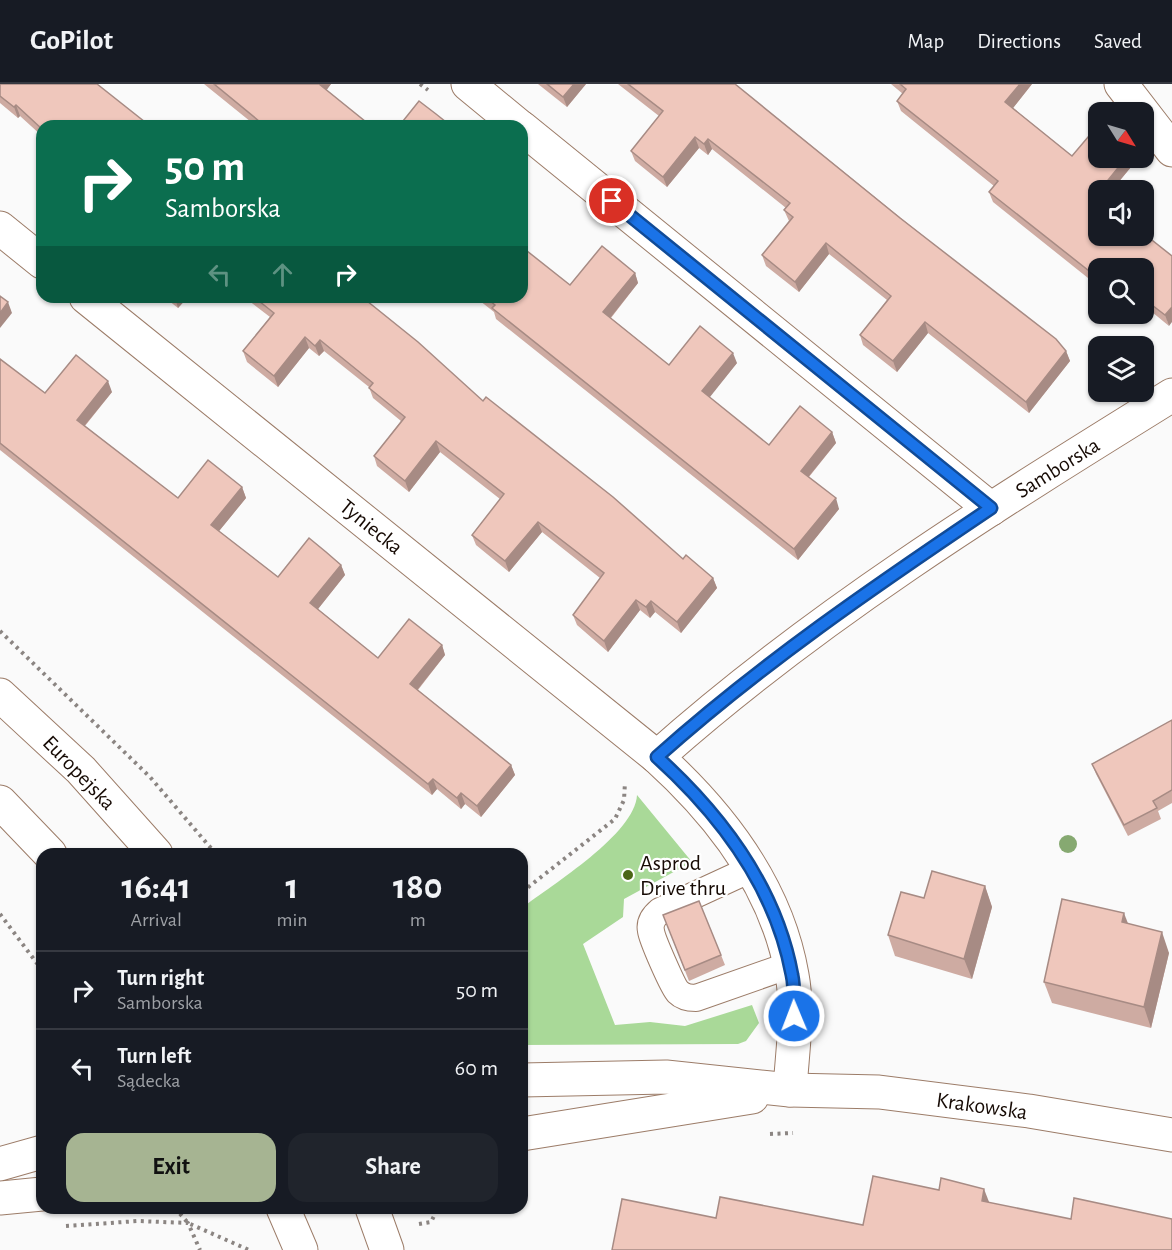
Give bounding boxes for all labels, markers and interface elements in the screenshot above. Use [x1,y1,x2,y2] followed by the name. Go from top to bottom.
[30,27,113,55] text: GoPilot
[908,31,944,52] text: Map
[977,31,1061,52] text: Directions
[1094,31,1142,52] text: Saved
[1088,102,1154,168] north arrow
[1088,102,1154,402] map controls
[66,144,144,222] icon: right
[165,146,245,188] text: 50 m
[586,175,637,226] pin
[1088,180,1154,246] button: sound
[595,184,628,217] icon: arrive
[165,195,281,222] text: Samborska
[203,258,236,291] icon: left
[266,258,299,291] icon: ahead
[329,258,362,291] icon: right
[1088,258,1154,324] button: search
[1088,336,1154,402] button: layers
[1012,434,1103,502] street label: Samborska
[336,495,407,559] street label: Tyniecka
[39,731,120,814] street label: Europejska
[640,852,726,899] place label: Asprod Drive thru
[621,868,635,882] marker: Asprod Drive thru
[121,869,191,905] text: 16:41
[286,869,299,905] text: 1
[393,869,443,905] text: 180
[131,910,182,930] text: Arrival
[277,910,308,930] text: min
[410,910,426,930] text: m
[117,967,204,989] text: Turn right
[66,974,99,1007] icon: right
[456,979,498,1001] text: 50 m
[762,984,826,1048] position arrow
[117,993,203,1013] text: Samborska
[117,1045,191,1067] text: Turn left
[66,1052,99,1085] icon: left
[455,1057,498,1079] text: 60 m
[117,1071,181,1091] text: Sądecka
[935,1089,1029,1123] street label: Krakowska
[66,1133,276,1202] button: Exit
[288,1133,498,1202] button: Share

